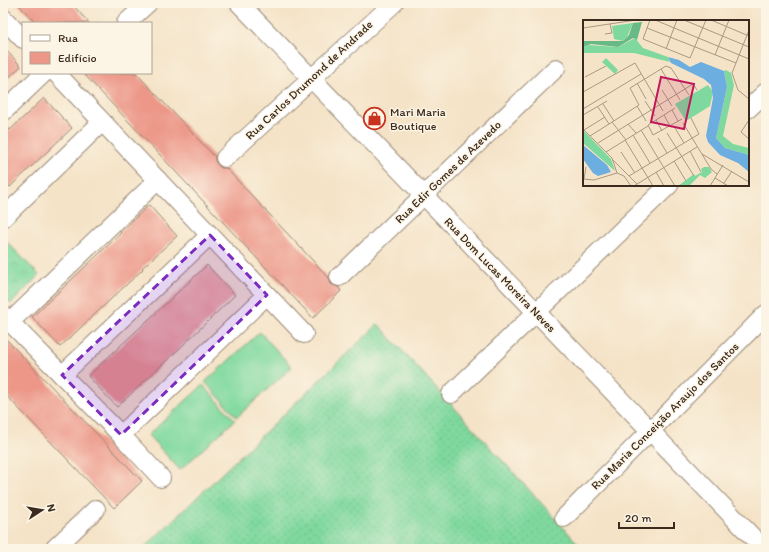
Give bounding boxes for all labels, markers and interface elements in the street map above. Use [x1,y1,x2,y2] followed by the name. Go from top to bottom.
[243,17,376,143] street label: Rua Carlos Drumond de Andrade
[583,20,749,186] inset map
[22,22,152,74] legend
[58,31,78,45] text: Rua
[58,51,97,65] text: Edifício
[390,105,446,133] place label: Mari Maria Boutique
[362,106,388,132] shop icon: Mari Maria Boutique
[392,118,504,226] street label: Rua Edir Gomes de Azevedo
[441,215,559,335] street label: Rua Dom Lucas Moreira Neves
[588,339,742,493] street label: Rua Maria Conceição Araujo dos Santos
[22,490,62,530] north arrow
[44,503,58,513] text: N
[619,504,674,530] scale bar
[625,511,652,525] text: 20 m

